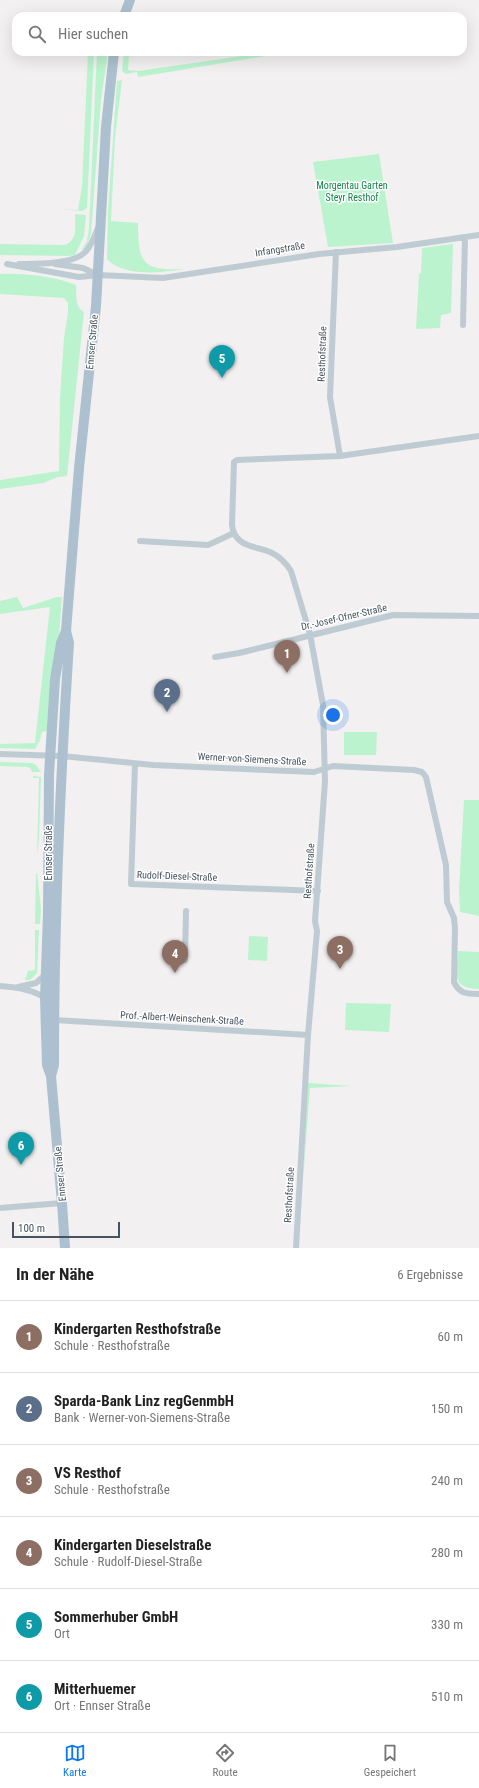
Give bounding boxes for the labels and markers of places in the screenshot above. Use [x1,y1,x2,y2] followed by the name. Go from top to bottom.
[209,345,235,378] pin: 5
[274,640,300,673] pin: 1
[154,679,180,712] pin: 2
[327,936,353,969] pin: 3
[162,940,188,973] pin: 4
[8,1132,34,1165] pin: 6

